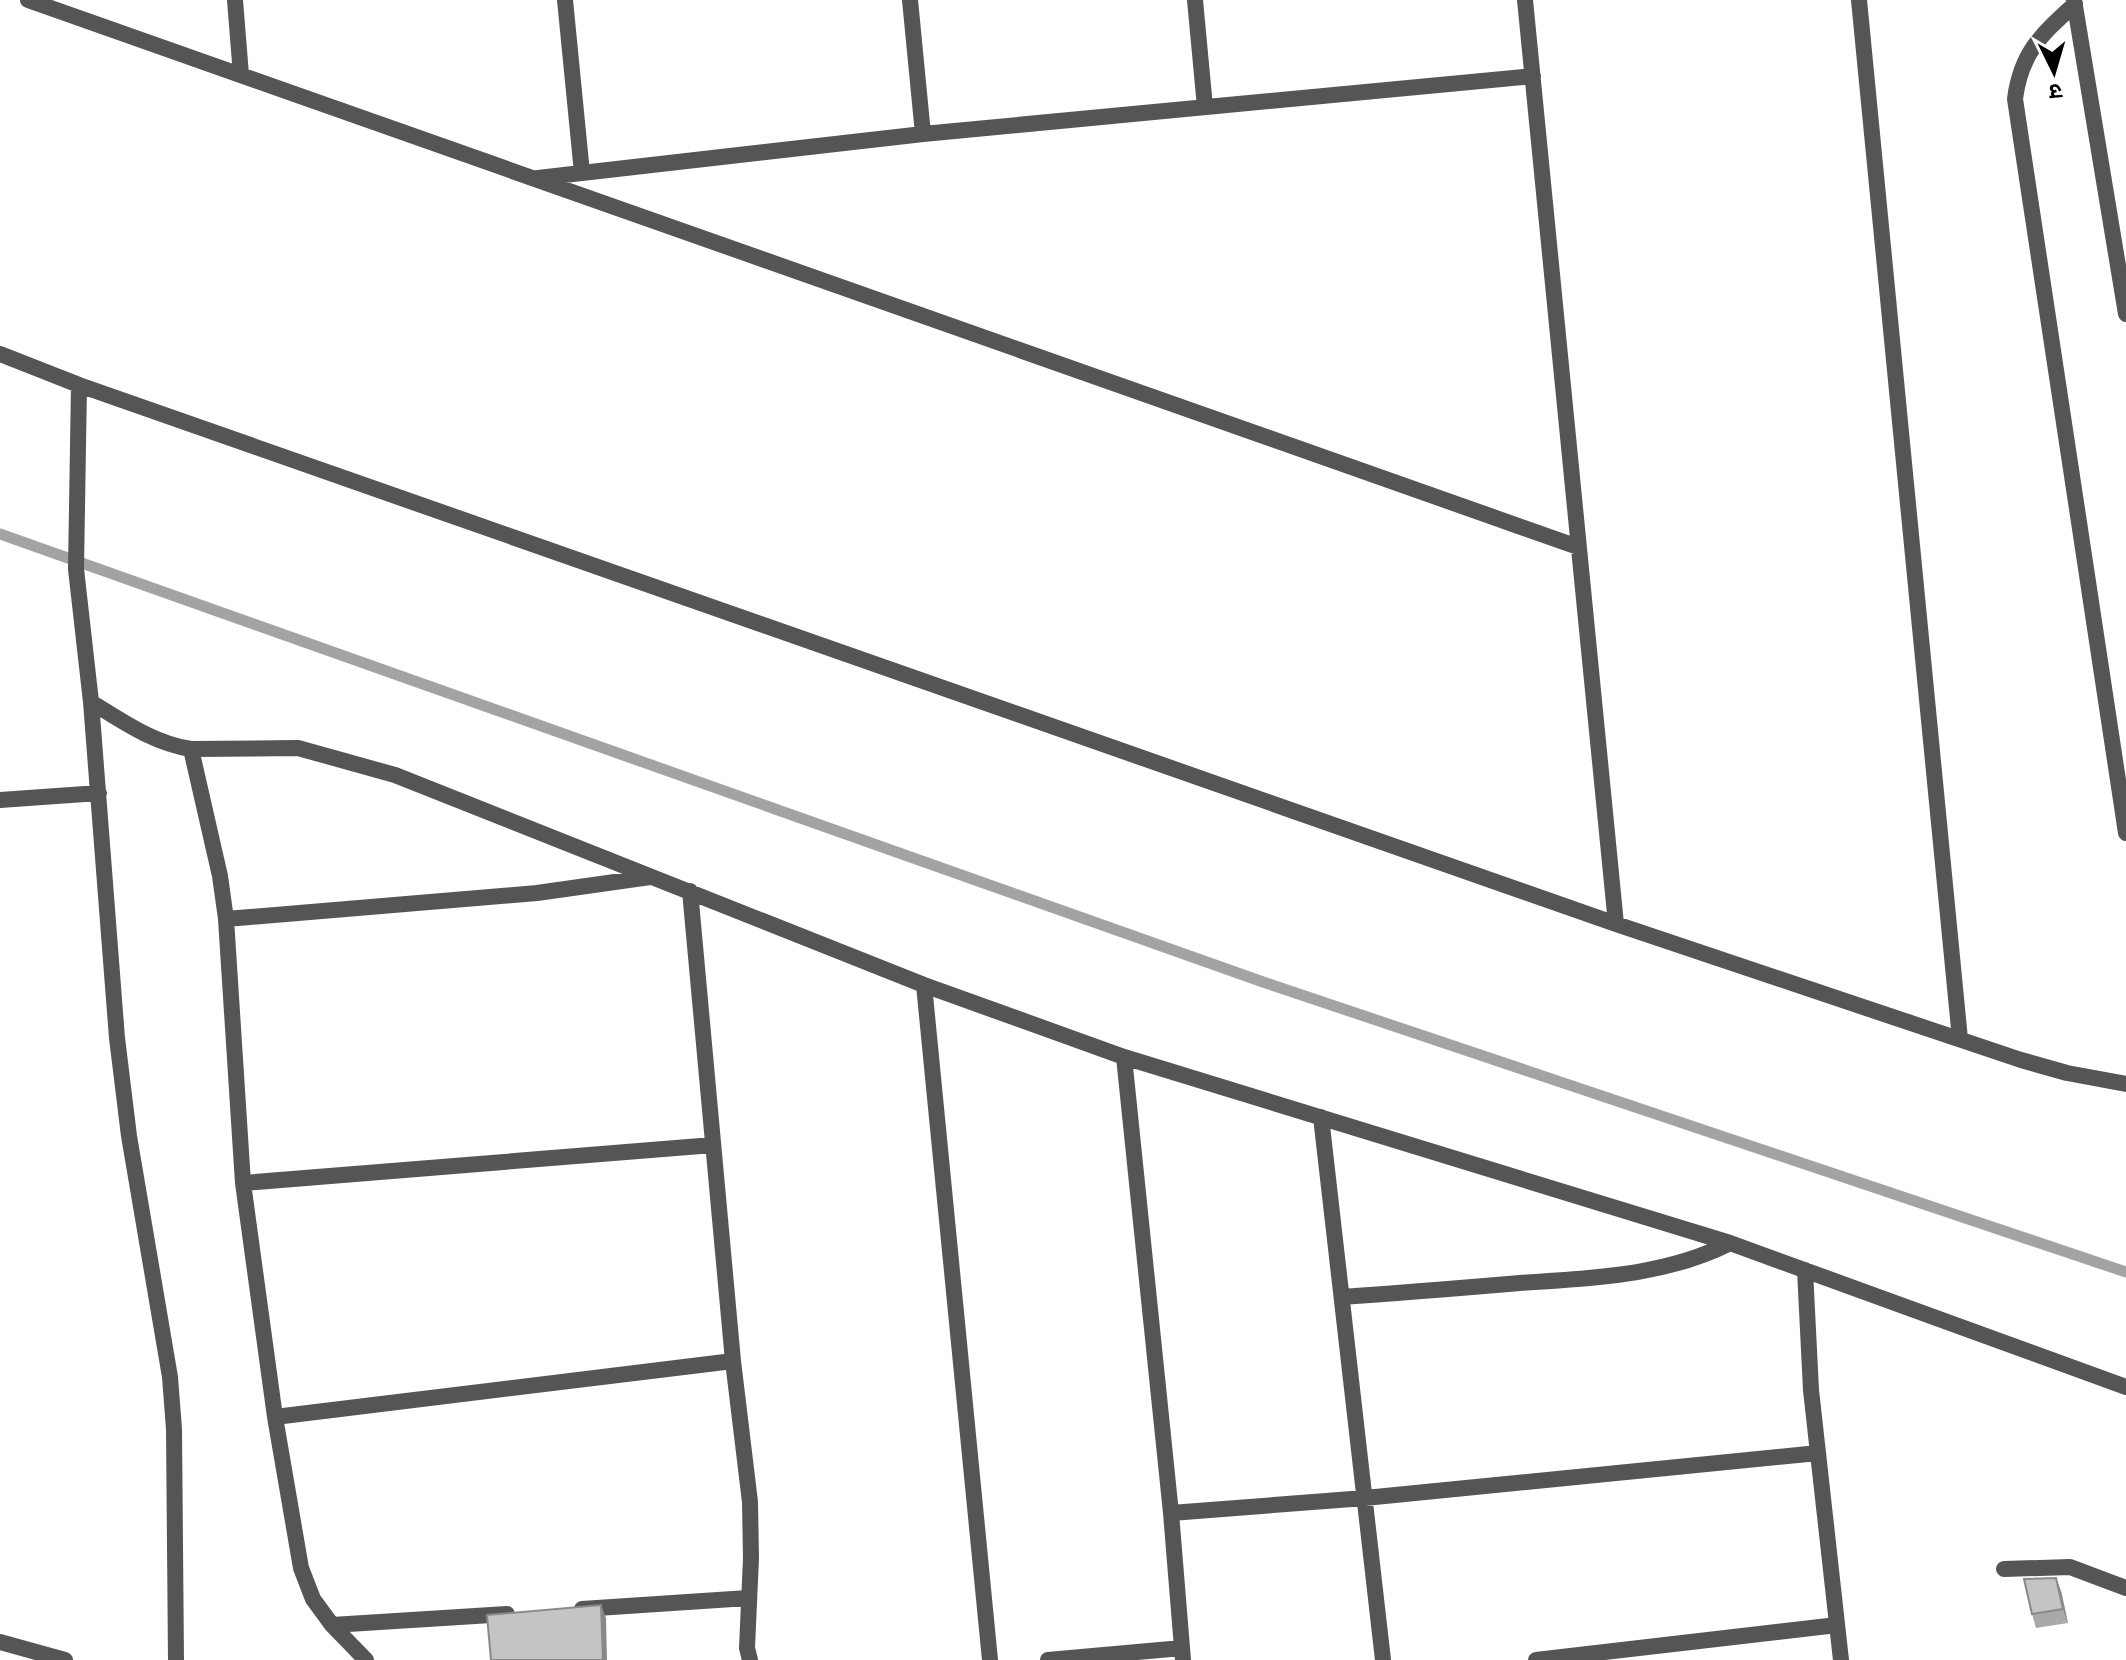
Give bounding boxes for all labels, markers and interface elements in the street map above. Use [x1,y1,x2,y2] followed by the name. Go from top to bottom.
[2014,32,2094,112] north arrow
[2047,77,2063,106] text: उ

